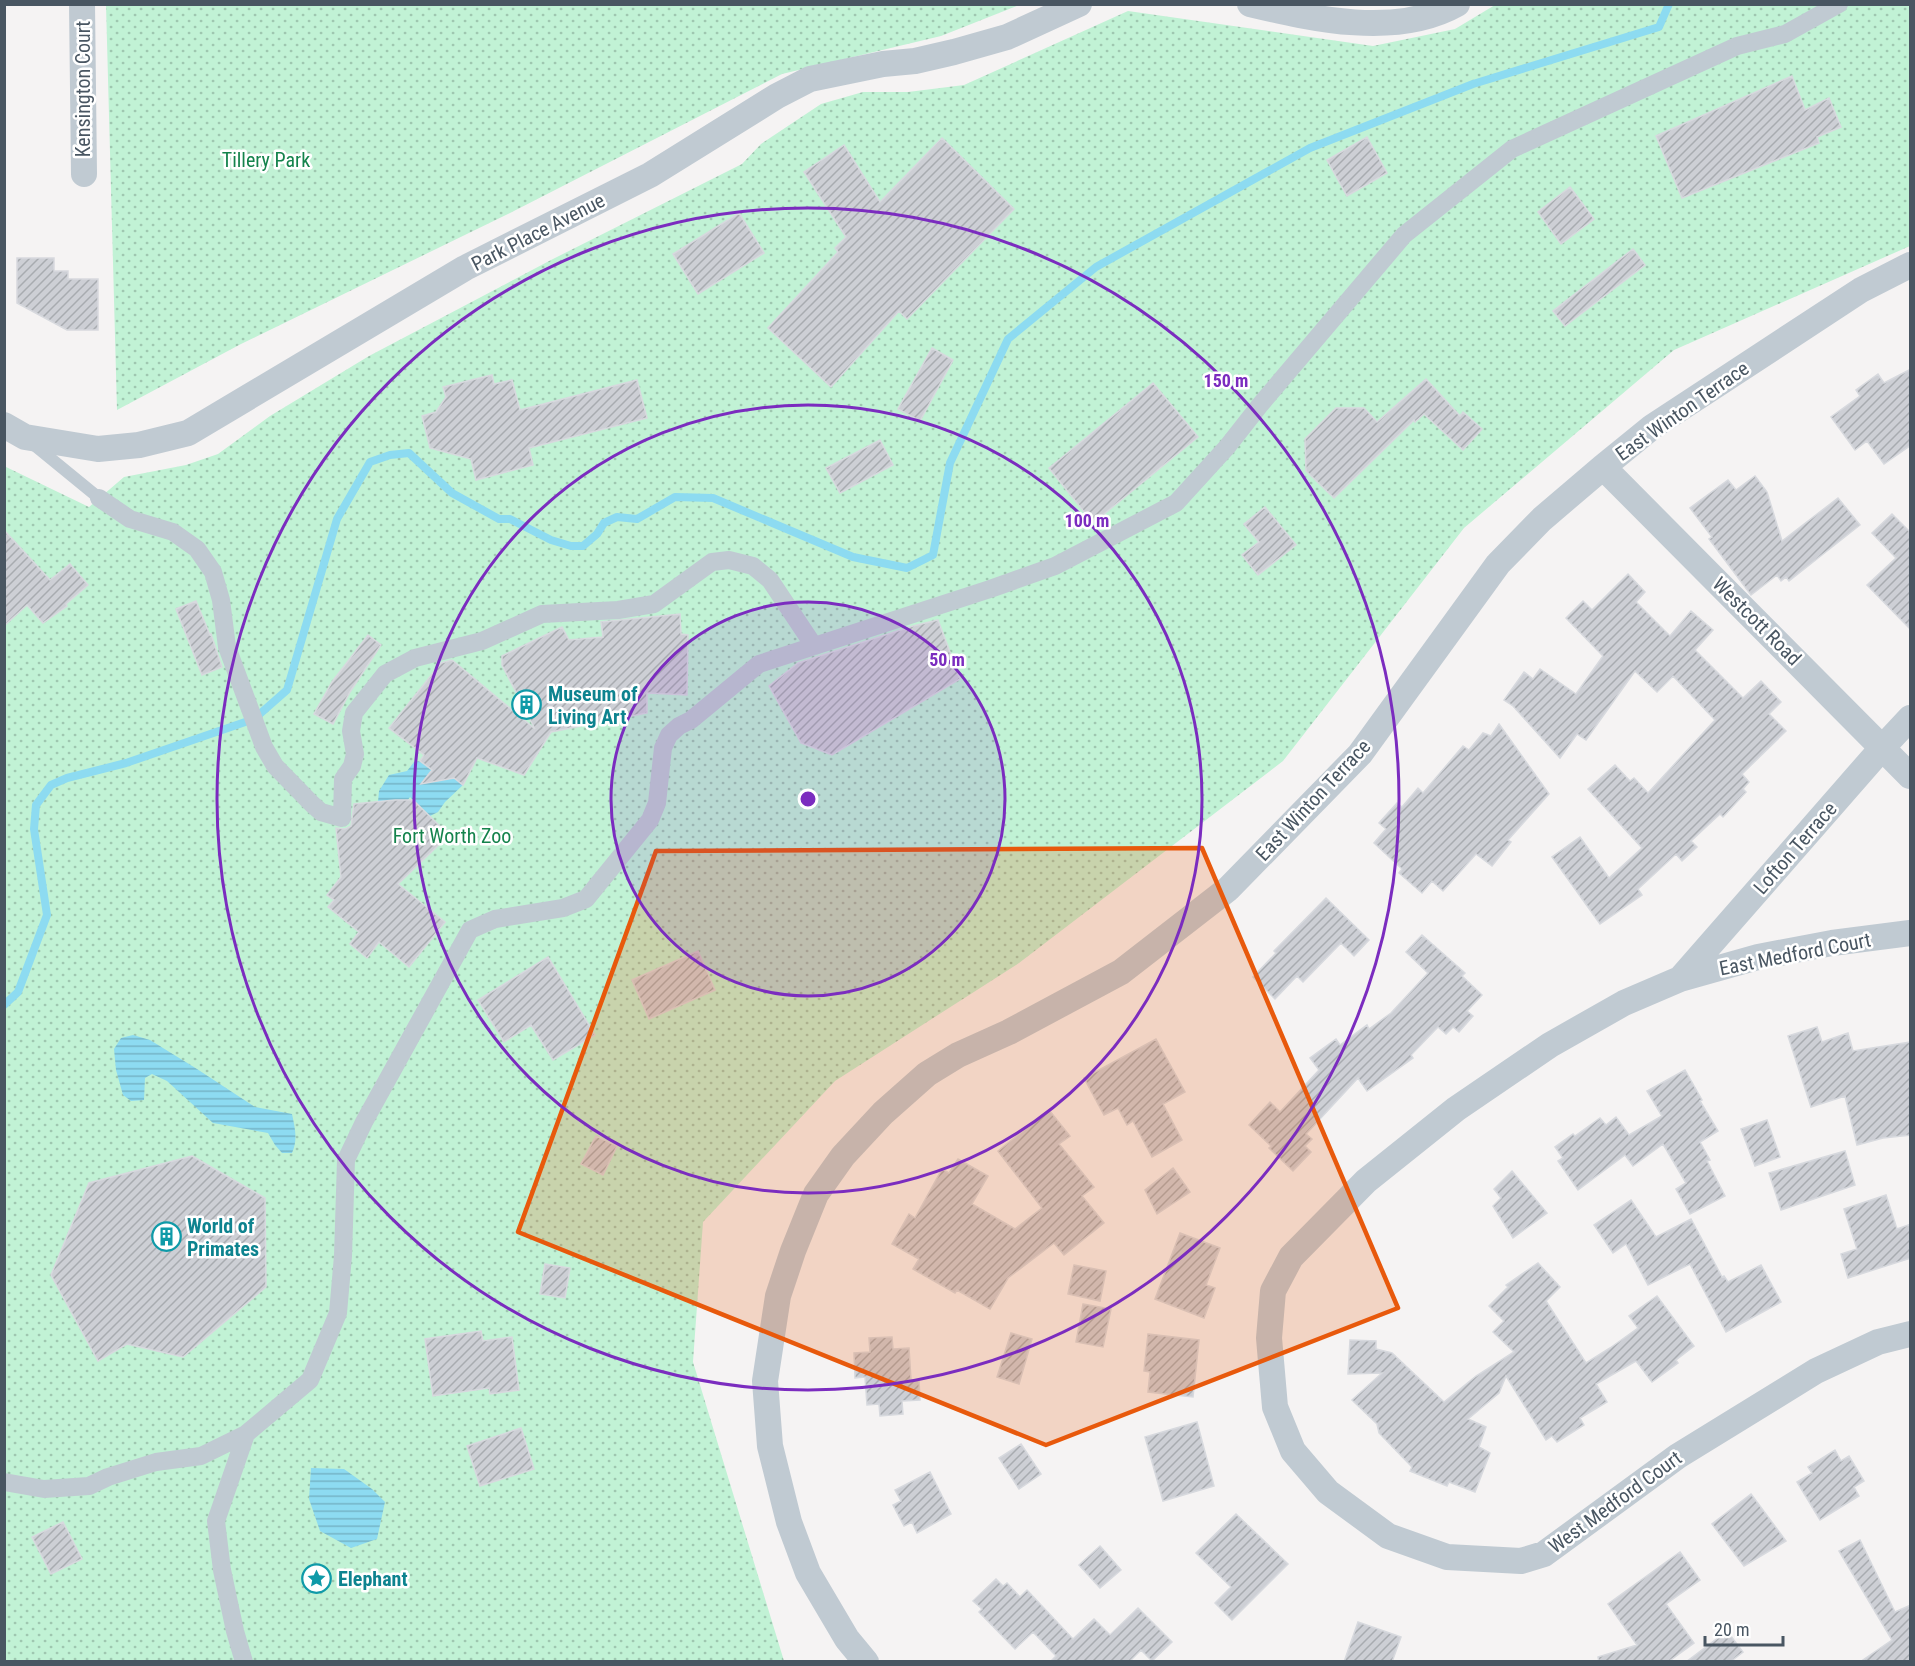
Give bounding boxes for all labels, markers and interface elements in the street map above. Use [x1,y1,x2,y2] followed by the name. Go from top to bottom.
[71,21,95,157] street label: Kensington Court
[222,148,310,172] park label: Tillery Park
[467,188,609,276] street label: Park Place Avenue
[1611,356,1753,466] street label: East Winton Terrace
[1204,370,1248,391] text: 150 m
[1065,510,1109,531] text: 100 m
[1708,572,1806,670] street label: Westcott Road
[929,649,965,670] text: 50 m
[548,682,638,729] place label: Museum of Living Art
[511,689,543,721] building icon: Museum of Living Art
[1251,734,1375,866] street label: East Winton Terrace
[798,789,818,809] centre of rings
[1748,797,1842,899] street label: Lofton Terrace
[393,824,511,848] park label: Fort Worth Zoo
[1717,928,1873,980] street label: East Medford Court
[187,1214,259,1261] place label: World of Primates
[150,1221,182,1253] building icon: World of Primates
[1544,1446,1686,1558] street label: West Medford Court
[301,1563,333,1595] place icon: Elephant
[338,1567,408,1591] place label: Elephant
[1705,1609,1783,1647] scale bar
[1714,1619,1749,1640] text: 20 m

